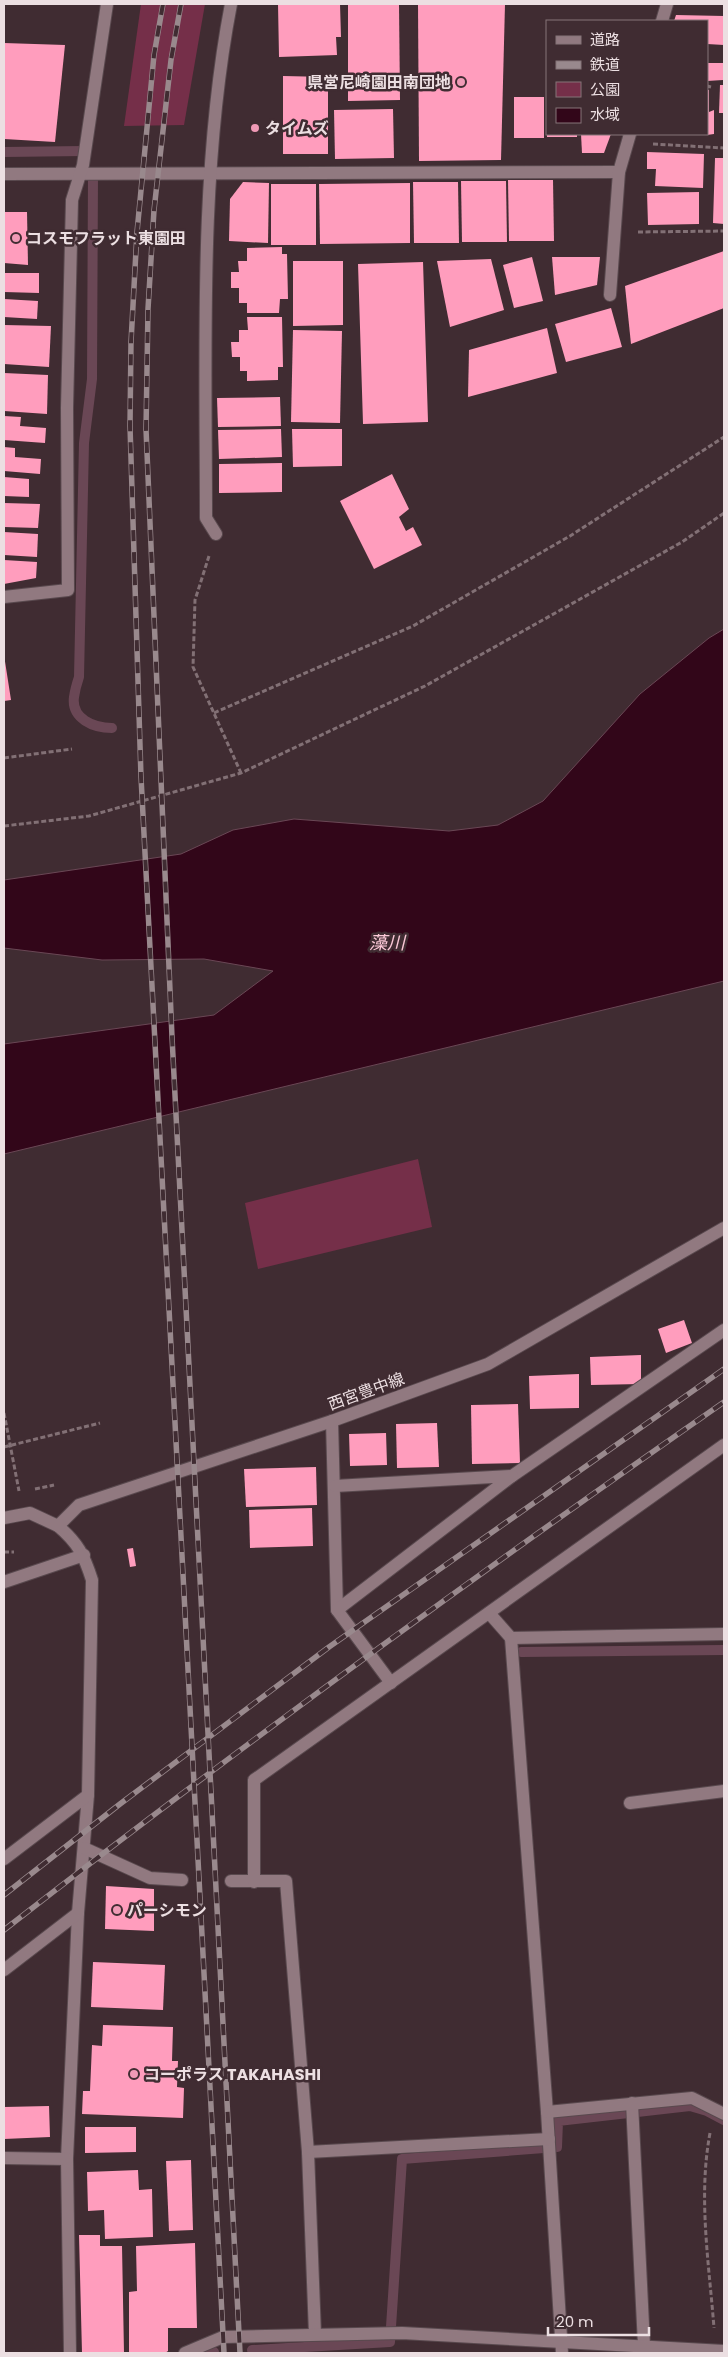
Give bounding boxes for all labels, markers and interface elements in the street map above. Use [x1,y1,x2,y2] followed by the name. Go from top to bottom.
[546,20,708,135] legend
[590,29,620,50] text: 道路
[590,54,620,75] text: 鉄道
[307,71,451,94] place label: 県営尼崎園田南団地
[455,76,467,88] marker: 県営尼崎園田南団地
[590,79,620,100] text: 公園
[590,104,620,125] text: 水域
[265,117,329,140] place label: タイムズ
[249,122,261,134] marker: タイムズ
[26,227,186,250] place label: コスモフラット東園田
[10,232,22,244] marker: コスモフラット東園田
[369,930,407,955] water label: 藻川
[325,1367,408,1416] street label: 西宮豊中線
[127,1899,207,1922] place label: パーシモン
[111,1904,123,1916] marker: パーシモン
[144,2063,321,2086] place label: コーポラス TAKAHASHI
[128,2068,140,2080] marker: コーポラス TAKAHASHI
[548,2304,649,2336] scale bar
[556,2311,594,2332] text: 20 m

